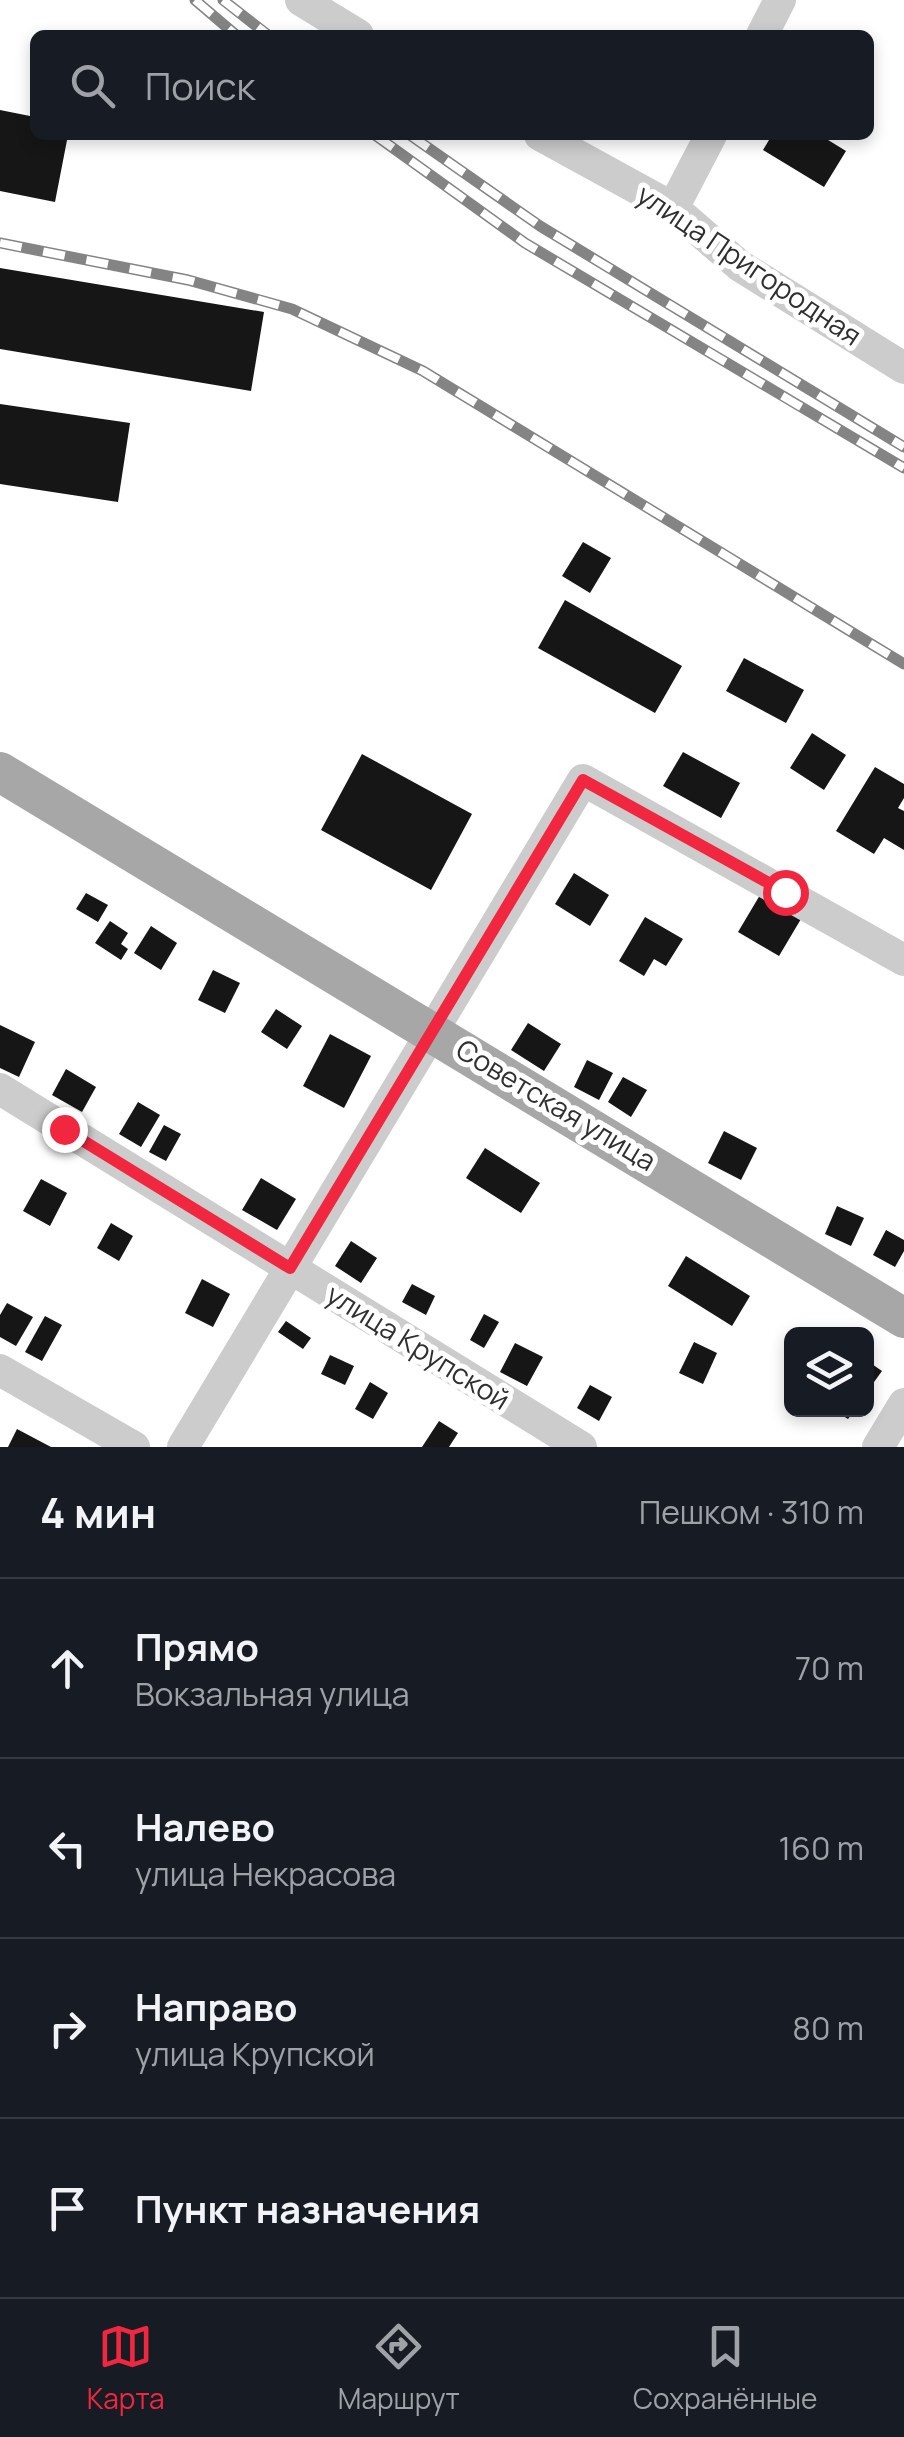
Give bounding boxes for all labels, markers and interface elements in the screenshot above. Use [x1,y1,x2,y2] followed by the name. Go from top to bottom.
[30,30,874,140] search box
[65,58,120,113] icon: search
[145,59,255,111] text: Поиск
[630,175,869,354] street label: улица Пригородная
[763,870,809,916] route start
[450,1029,663,1179] street label: Советская улица
[42,1107,88,1153] route end
[320,1274,517,1418] street label: улица Крупской
[784,1327,874,1417] map controls
[784,1327,874,1417] button: layers
[40,1483,156,1541] text: 4 мин
[639,1490,864,1534] text: Пешком · 310 m
[135,1620,259,1672] text: Прямо
[40,1641,95,1696] icon: ahead
[795,1646,864,1690] text: 70 m
[135,1672,410,1716] text: Вокзальная улица
[135,1800,275,1852] text: Налево
[40,1821,95,1876] icon: left
[779,1826,864,1870] text: 160 m
[135,1852,396,1896] text: улица Некрасова
[135,1980,297,2032] text: Направо
[40,2001,95,2056] icon: right
[792,2006,864,2050] text: 80 m
[135,2032,375,2076] text: улица Крупской
[40,2181,95,2236] icon: arrive
[135,2182,480,2234] text: Пункт назначения
[87,2319,165,2417] tab: Карта
[338,2319,460,2417] tab: Маршрут
[633,2319,817,2417] tab: Сохранённые

